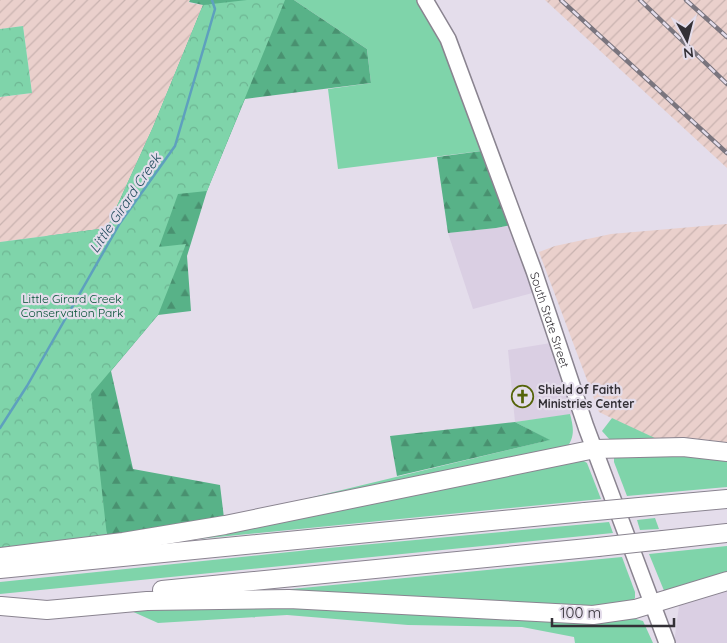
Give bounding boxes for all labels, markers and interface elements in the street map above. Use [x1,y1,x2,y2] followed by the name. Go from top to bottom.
[662,15,712,65] north arrow
[682,43,695,62] text: N
[85,149,166,256] water label: Little Girard Creek
[527,270,573,369] street label: South State Street
[21,291,123,320] park label: Little Girard Creek Conservation Park
[538,382,635,411] place label: Shield of Faith Ministries Center
[510,384,534,408] church icon: Shield of Faith Ministries Center
[552,596,674,628] scale bar
[560,603,601,622] text: 100 m

